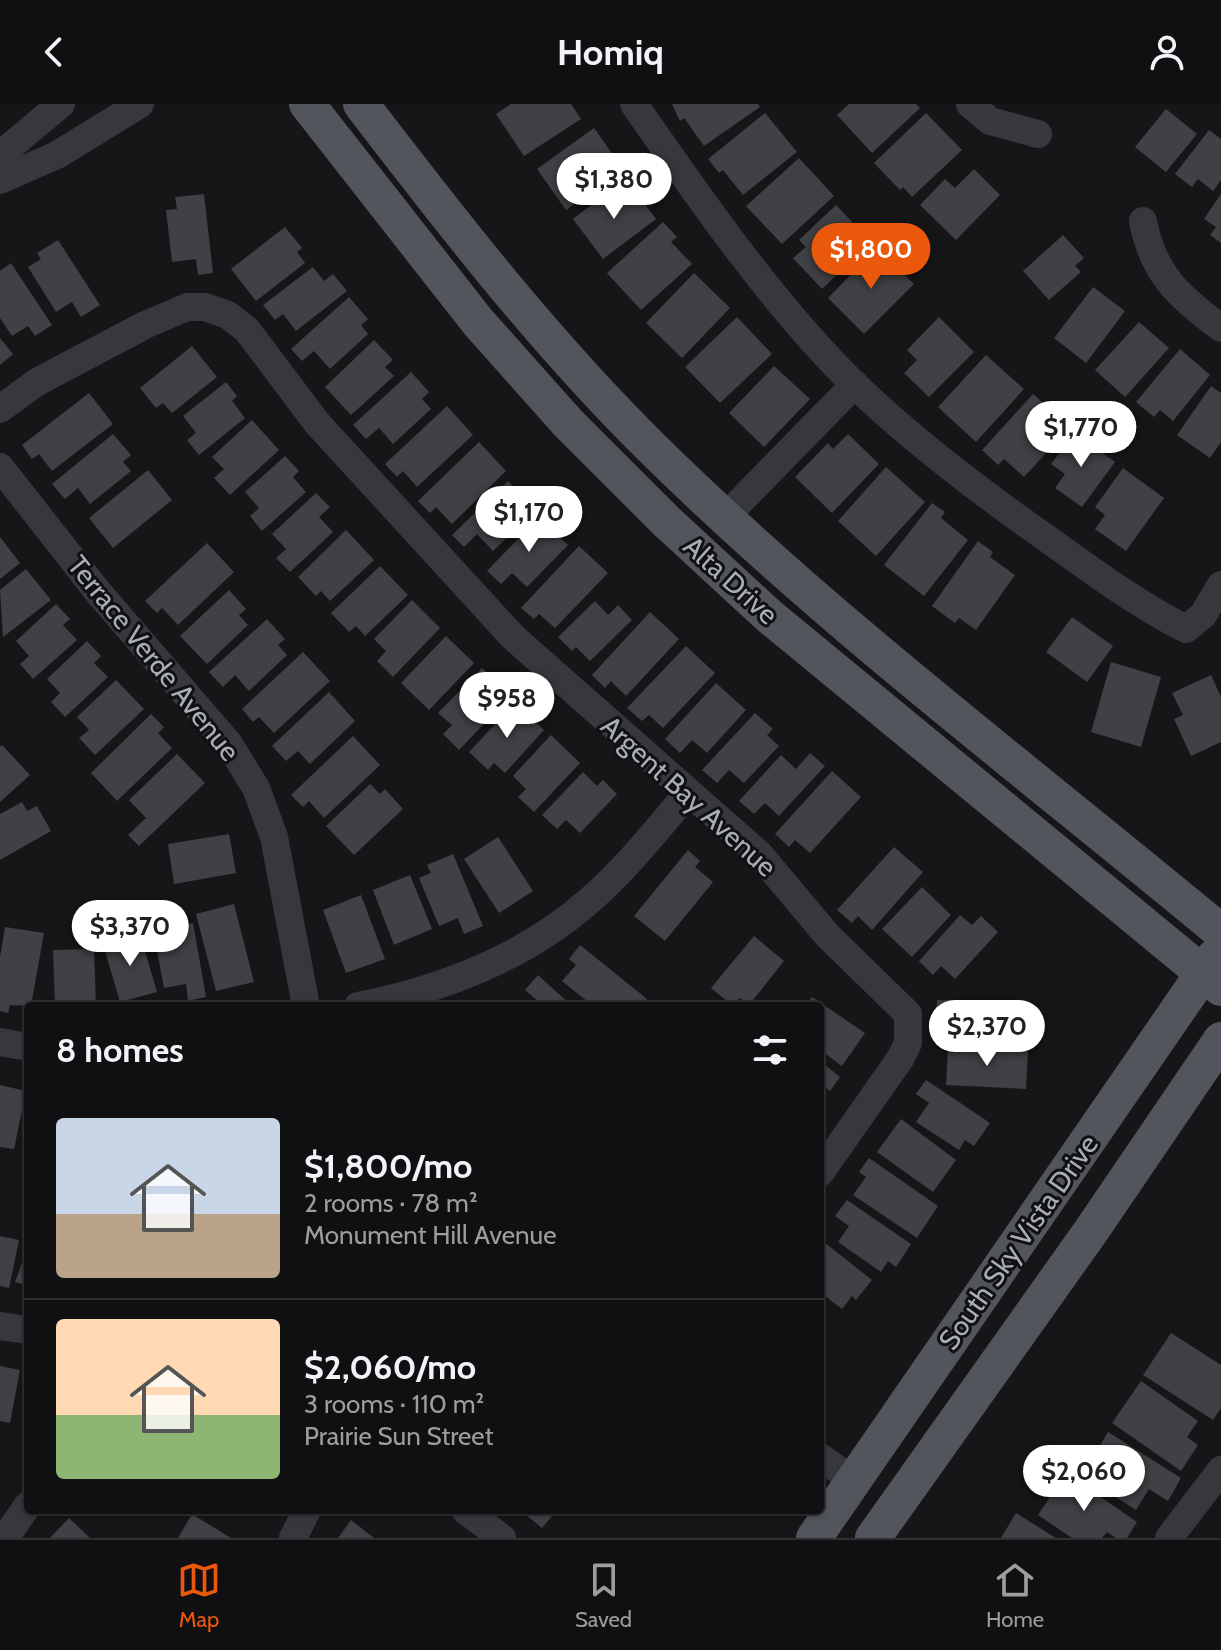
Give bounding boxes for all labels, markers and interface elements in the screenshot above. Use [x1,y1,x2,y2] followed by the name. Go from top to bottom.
[32,30,76,74] icon: back
[557,30,664,74] text: Homiq
[1145,30,1189,74] icon: person
[549,153,679,221] pin: $1,380
[575,163,653,195] text: $1,380
[806,223,936,291] pin: $1,800
[829,233,913,265] text: $1,800
[1016,401,1146,469] pin: $1,770
[1043,411,1119,443] text: $1,770
[464,486,594,554] pin: $1,170
[493,496,565,528] text: $1,170
[677,529,785,631] street label: Alta Drive
[61,548,247,768] street label: Terrace Verde Avenue
[460,672,554,740] pin: $958
[477,682,537,714] text: $958
[594,708,784,884] street label: Argent Bay Avenue
[65,900,195,968] pin: $3,370
[90,910,170,942] text: $3,370
[922,1000,1052,1068] pin: $2,370
[947,1010,1027,1042] text: $2,370
[748,1028,792,1072] icon: filters
[56,1029,184,1071] text: 8 homes
[931,1128,1105,1356] street label: South Sky Vista Drive
[304,1145,473,1187] text: $1,800/mo
[120,1150,216,1246] icon: home
[304,1187,478,1219] text: 2 rooms · 78 m²
[304,1219,557,1251] text: Monument Hill Avenue
[304,1346,476,1388] text: $2,060/mo
[120,1351,216,1447] icon: home
[304,1388,484,1420] text: 3 rooms · 110 m²
[304,1420,493,1452] text: Prairie Sun Street
[1019,1445,1149,1513] pin: $2,060
[1041,1455,1127,1487] text: $2,060
[177,1558,221,1633] tab: Map
[575,1558,632,1633] tab: Saved
[986,1558,1044,1633] tab: Home

